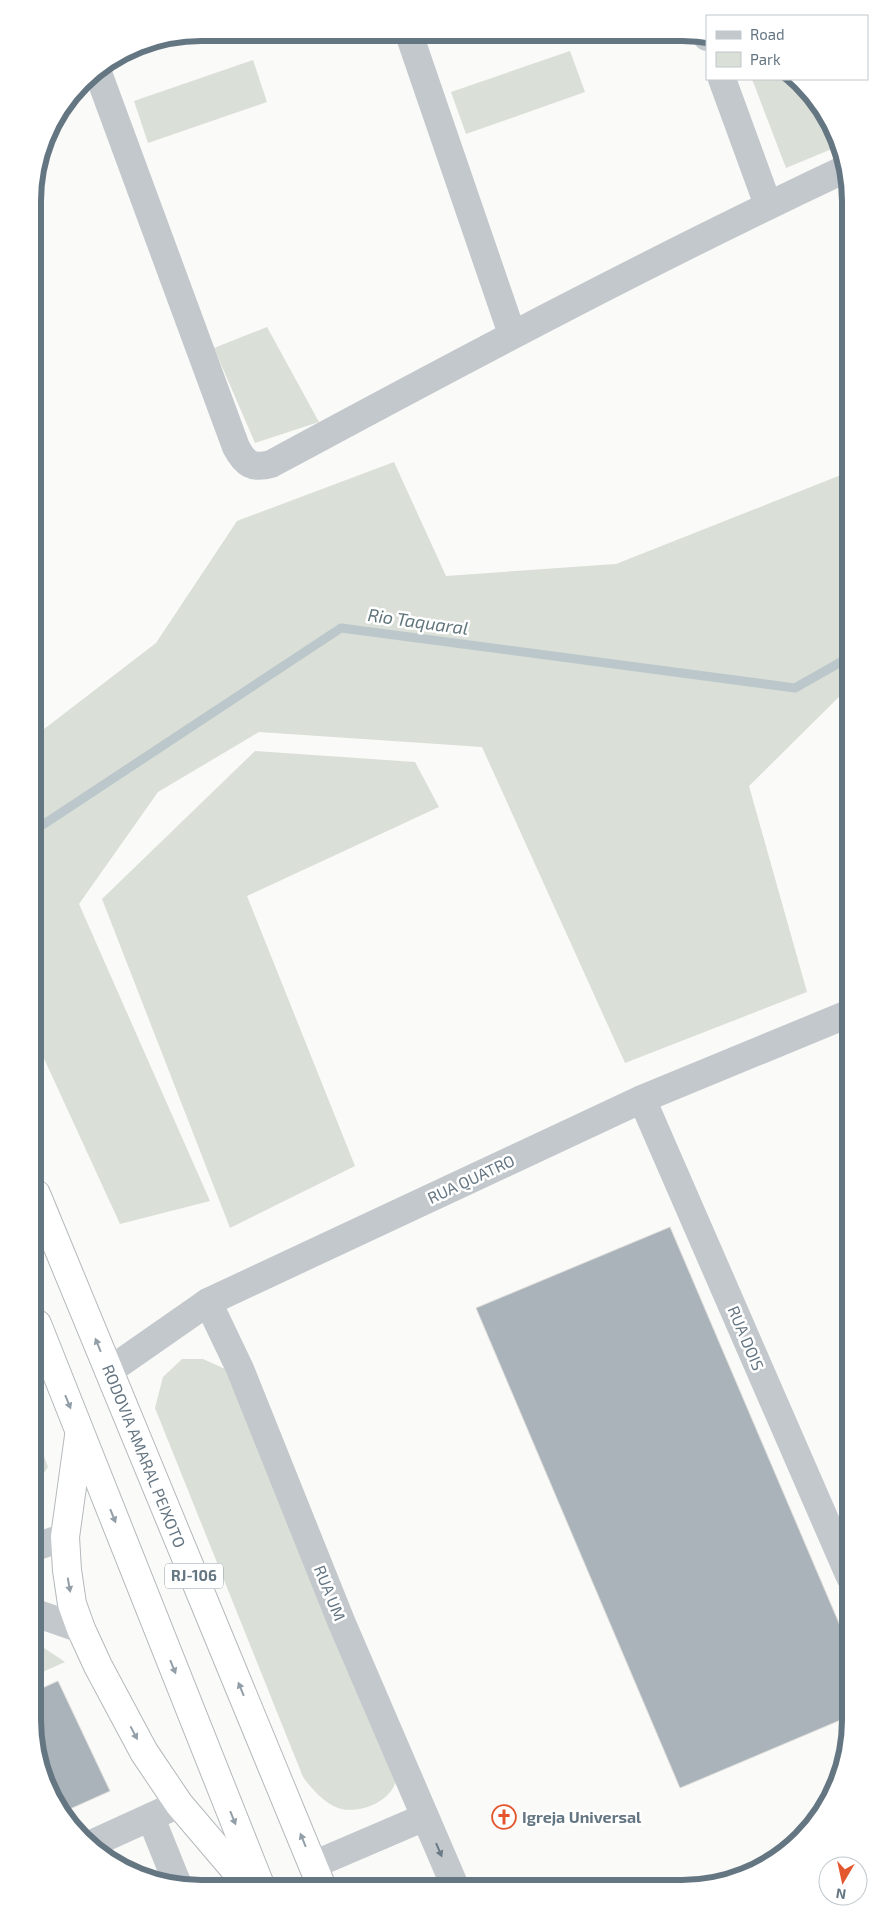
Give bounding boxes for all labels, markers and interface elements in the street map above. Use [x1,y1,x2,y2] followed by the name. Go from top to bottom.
[706,15,868,80] legend
[750,25,785,43] text: Road
[750,50,781,68] text: Park
[366,603,470,639] water label: Rio Taquaral
[424,1150,518,1208] street label: RUA QUATRO
[724,1303,769,1373] street label: RUA DOIS
[94,1337,102,1352] one-way arrow
[99,1361,190,1550] street label: RODOVIA AMARAL PEIXOTO
[64,1395,72,1409] one-way arrow
[109,1509,117,1524] one-way arrow
[311,1562,350,1623] street label: RUA UM
[165,1564,223,1588] road number: RJ-106
[66,1578,74,1594] one-way arrow
[169,1660,177,1675] one-way arrow
[236,1682,244,1696] one-way arrow
[130,1726,138,1741] one-way arrow
[491,1804,517,1830] church icon: Igreja Universal
[522,1807,642,1826] place label: Igreja Universal
[229,1811,237,1826] one-way arrow
[298,1832,306,1847] one-way arrow
[436,1843,444,1857] one-way arrow
[818,1856,868,1906] north arrow
[835,1885,847,1904] text: N

